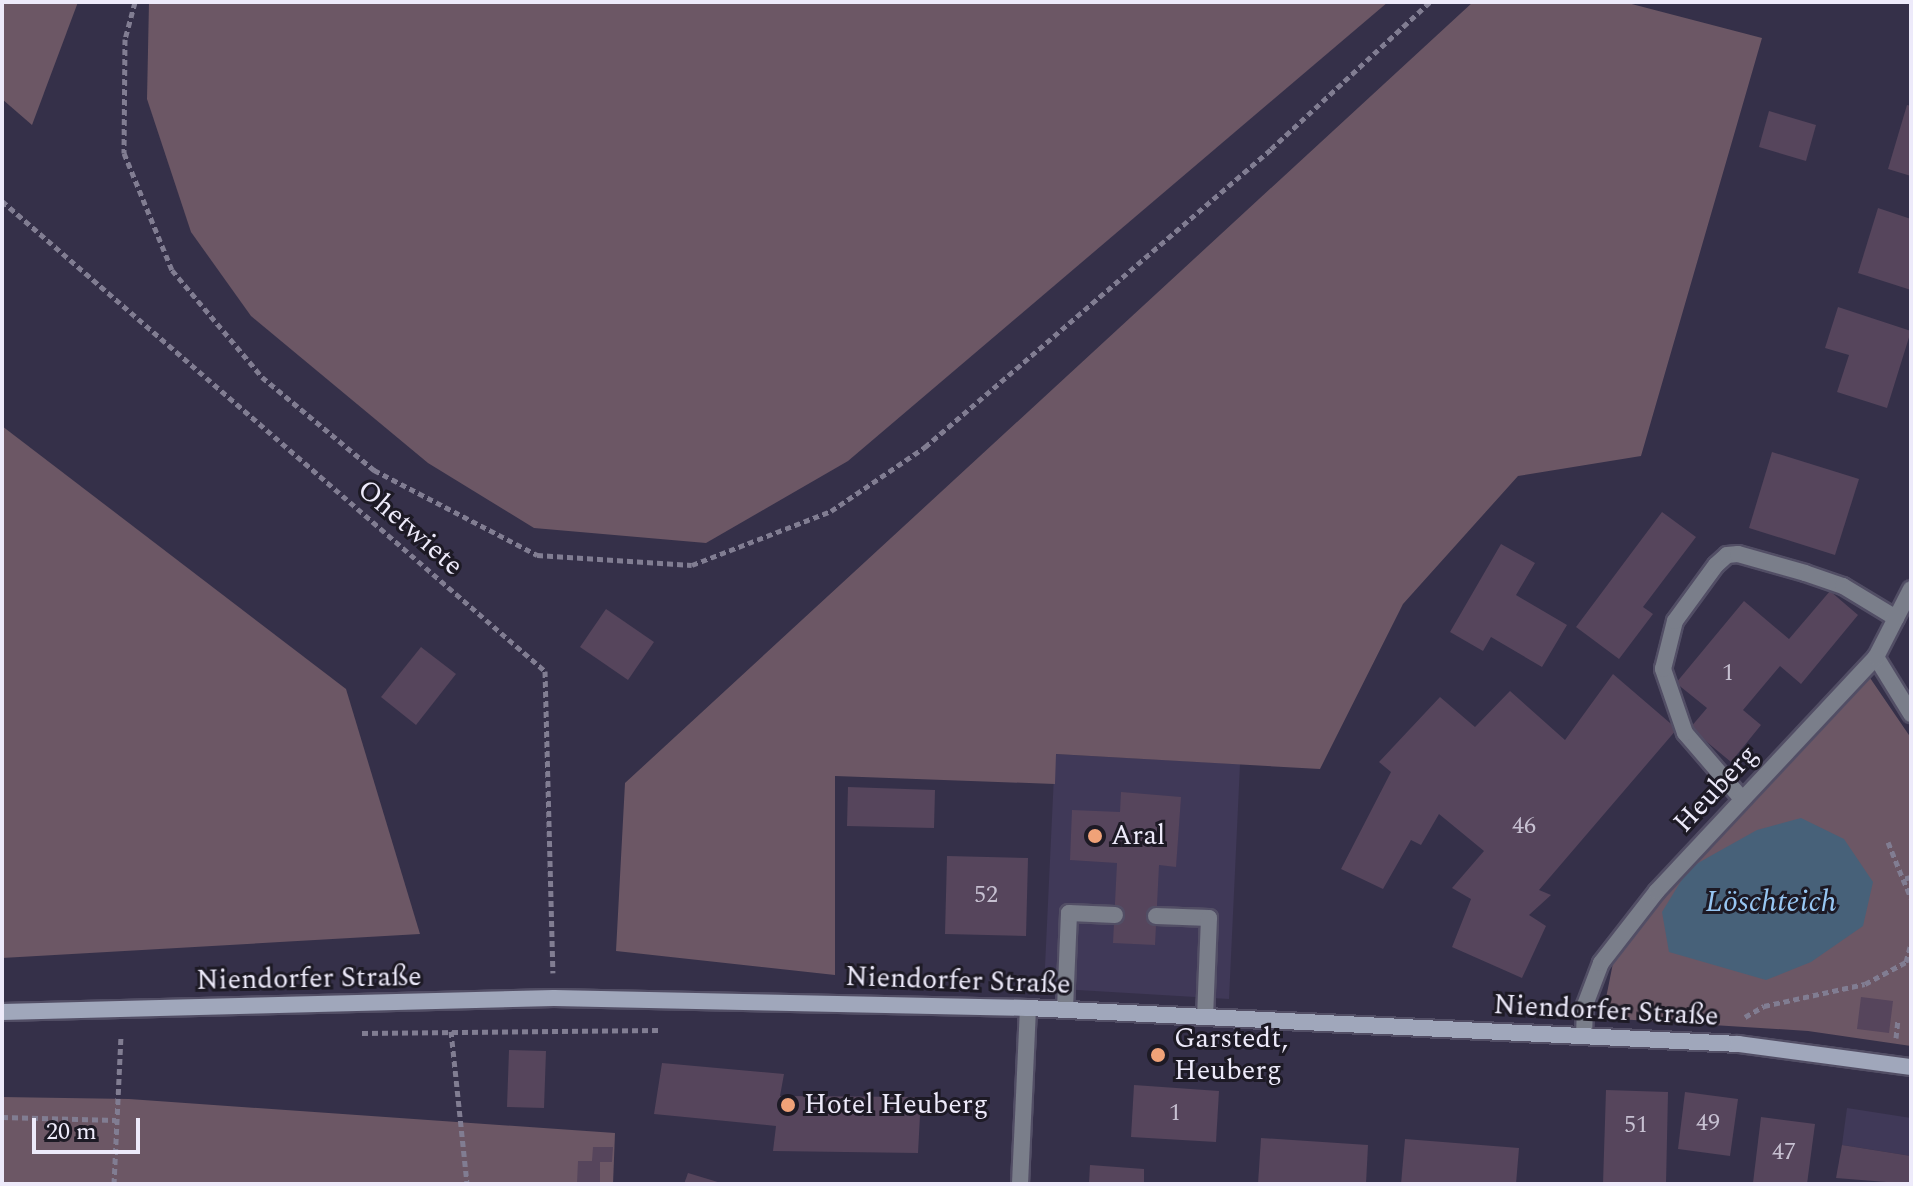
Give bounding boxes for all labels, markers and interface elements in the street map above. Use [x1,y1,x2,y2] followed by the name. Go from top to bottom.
[350,473,470,583] street label: Ohetwiete
[1722,660,1734,688] house number: 1
[1667,738,1765,840] street label: Heuberg
[1512,813,1536,841] house number: 46
[1111,819,1165,853] place label: Aral
[1086,827,1104,845] marker: Aral
[974,882,998,910] house number: 52
[1705,884,1837,920] water label: Löschteich
[196,960,422,998] street label: Niendorfer Straße
[845,960,1071,1002] street label: Niendorfer Straße
[1493,988,1719,1034] street label: Niendorfer Straße
[1174,1022,1288,1088] place label: Garstedt, Heuberg
[1149,1046,1167,1064] marker: Garstedt, Heuberg
[804,1088,988,1122] place label: Hotel Heuberg
[779,1096,797,1114] marker: Hotel Heuberg
[1169,1100,1181,1128] house number: 1
[36,1102,144,1152] scale bar
[1696,1110,1720,1138] house number: 49
[1624,1112,1648,1140] house number: 51
[46,1114,97,1150] text: 20 m
[1772,1139,1796,1167] house number: 47

